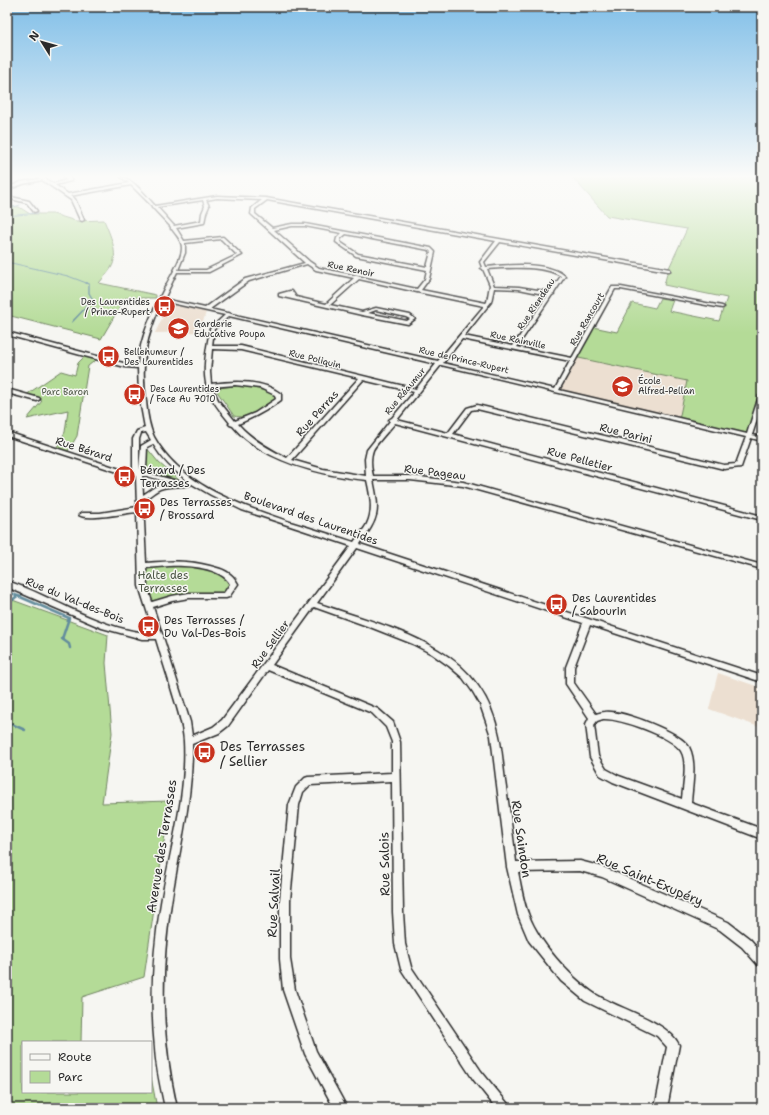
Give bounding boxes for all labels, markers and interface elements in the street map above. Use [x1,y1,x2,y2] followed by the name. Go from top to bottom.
[22,22,62,62] north arrow
[26,28,43,44] text: N
[326,258,376,280] street label: Rue Renoir
[514,276,558,332] street label: Rue Riendeau
[567,290,607,348] street label: Rue Rancourt
[152,294,178,320] bus stop icon: Des Laurentides / Prince-Rupert
[81,296,150,318] place label: Des Laurentides / Prince-Rupert
[166,316,192,342] school or university icon: Garderie Educative Poupa
[194,318,266,340] place label: Garderie Educative Poupa
[489,328,547,352] street label: Rue Rainville
[95,344,121,370] bus stop icon: Bellehumeur / Des Laurentides
[418,344,510,376] street label: Rue de Prince-Rupert
[124,346,193,368] place label: Bellehumeur / Des Laurentides
[288,347,343,371] street label: Rue Poliquin
[382,365,428,417] street label: Rue Réaumur
[609,373,635,399] school or university icon: École Alfred-Pellan
[638,374,695,397] place label: École Alfred-Pellan
[122,381,148,407] bus stop icon: Des Laurentides / Face Au 7010
[150,383,219,405] place label: Des Laurentides / Face Au 7010
[41,386,89,398] park label: Parc Baron
[293,387,342,440] street label: Rue Perras
[598,420,654,447] street label: Rue Parini
[54,433,114,466] street label: Rue Bérard
[546,444,614,475] street label: Rue Pelletier
[403,461,467,484] street label: Rue Pageau
[112,463,138,489] bus stop icon: Bérard / Des Terrasses
[140,463,205,491] place label: Bérard / Des Terrasses
[242,488,380,549] street label: Boulevard des Laurentides
[132,495,158,521] bus stop icon: Des Terrasses / Brossard
[160,495,232,523] place label: Des Terrasses / Brossard
[138,568,188,596] park label: Halte des Terrasses
[23,574,126,627] street label: Rue du Val-des-Bois
[544,591,570,617] bus stop icon: Des Laurentides / Sabourin
[572,591,657,619] place label: Des Laurentides / Sabourin
[136,613,162,639] bus stop icon: Des Terrasses / Du Val-Des-Bois
[164,613,246,641] place label: Des Terrasses / Du Val-Des-Bois
[248,617,293,671] street label: Rue Sellier
[220,738,305,770] place label: Des Terrasses / Sellier
[191,740,217,766] bus stop icon: Des Terrasses / Sellier
[143,778,180,914] street label: Avenue des Terrasses
[508,799,535,879] street label: Rue Saindon
[375,832,394,896] street label: Rue Salois
[594,849,706,910] street label: Rue Saint-Exupéry
[263,868,284,938] street label: Rue Salvail
[22,1041,152,1093] legend
[58,1049,92,1065] text: Route
[58,1069,83,1085] text: Parc

